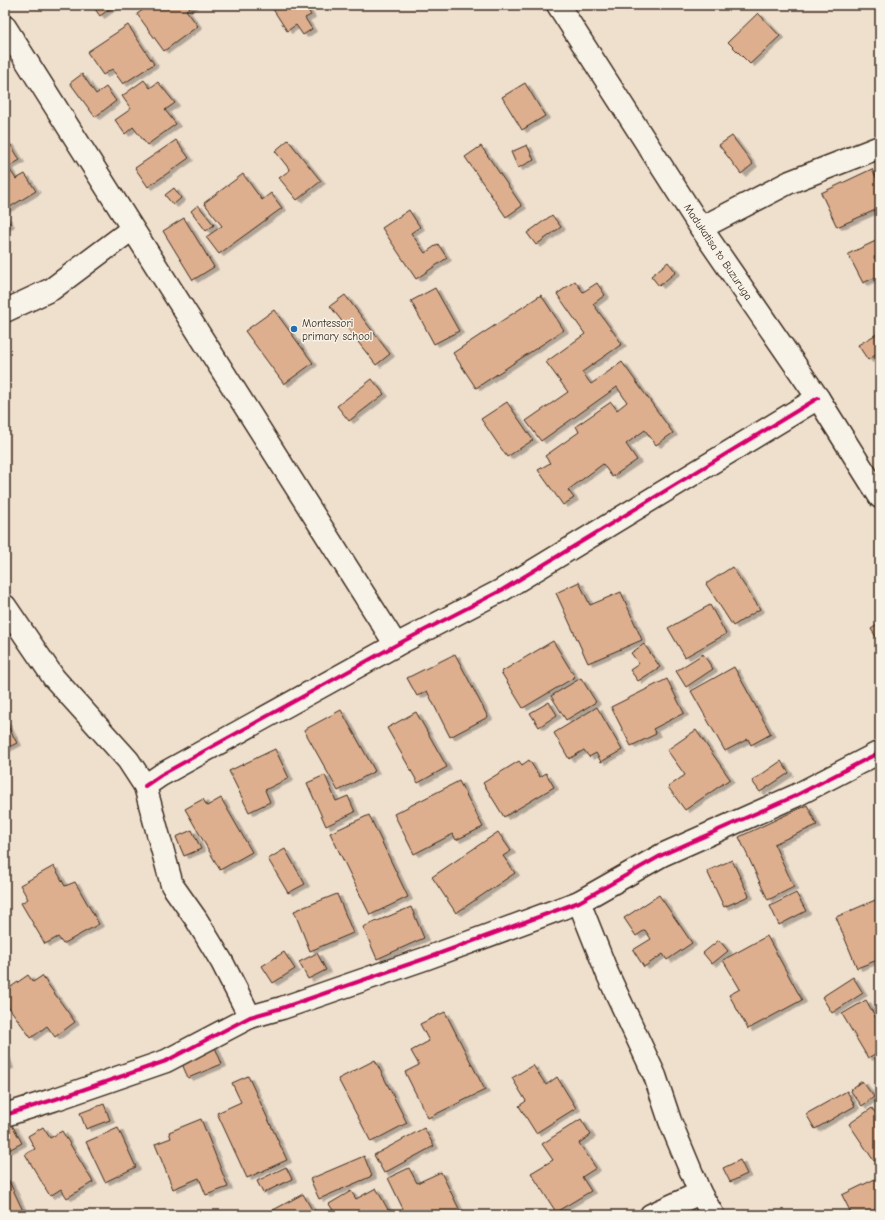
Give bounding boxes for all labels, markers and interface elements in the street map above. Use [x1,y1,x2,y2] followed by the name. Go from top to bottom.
[681,201,755,303] street label: Madukatisa to Buzuruga
[302,317,372,343] place label: Montessori primary school
[289,324,299,334] marker: Montessori primary school

